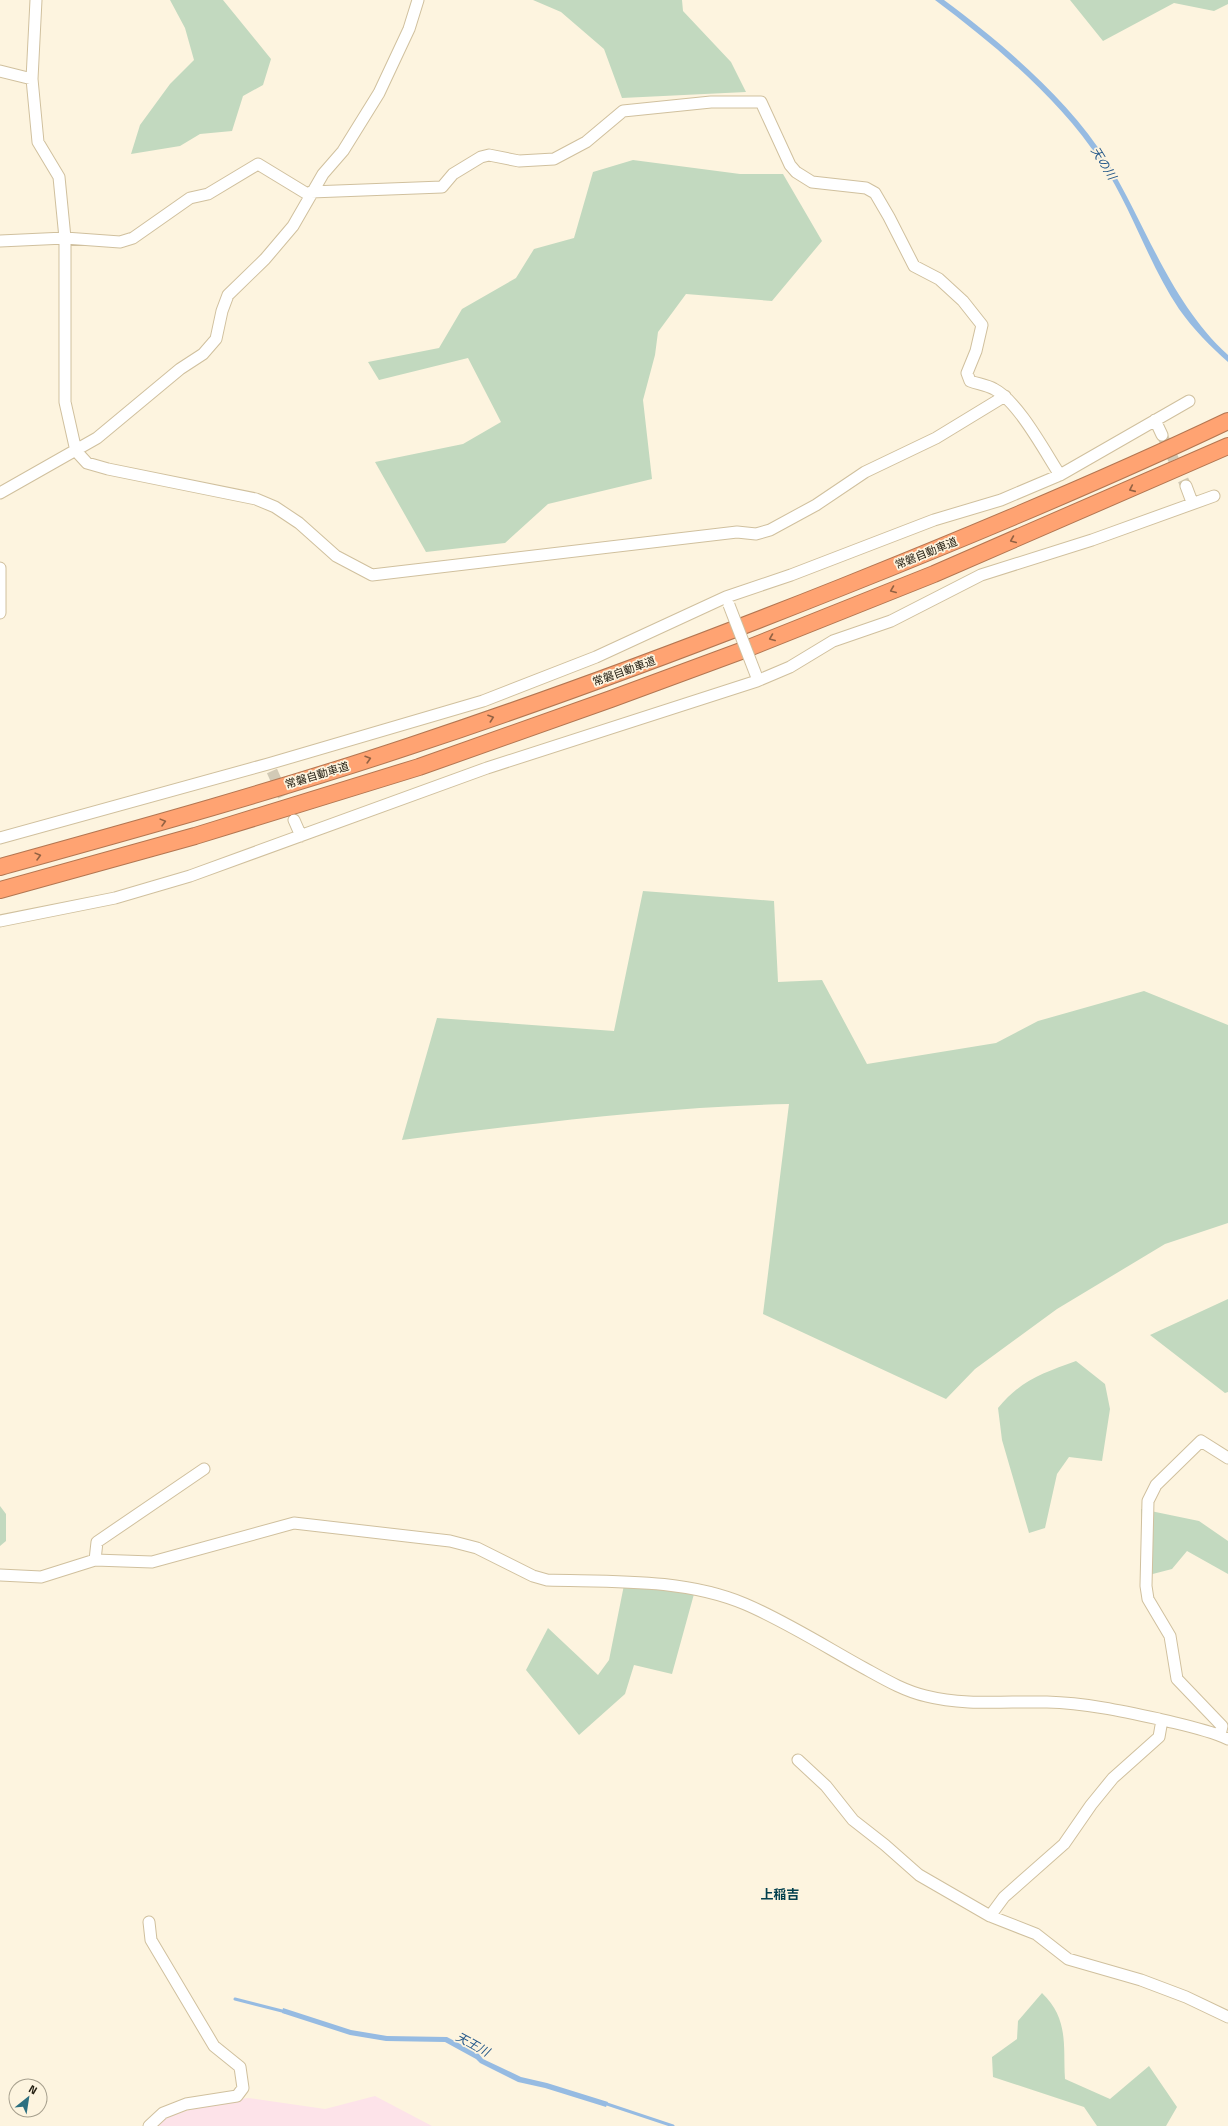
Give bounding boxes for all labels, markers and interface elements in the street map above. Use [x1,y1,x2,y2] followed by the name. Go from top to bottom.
[1086,143,1123,185] water label: 天の川
[1129,484,1137,492] one-way arrow
[892,533,960,573] street label: 常磐自動車道
[1010,536,1017,544] one-way arrow
[890,586,897,594] one-way arrow
[769,634,776,642] one-way arrow
[590,652,658,690] street label: 常磐自動車道
[487,714,494,723] one-way arrow
[364,755,371,764] one-way arrow
[283,758,351,792] street label: 常磐自動車道
[160,818,166,826] one-way arrow
[34,852,41,861] one-way arrow
[760,1884,800,1904] district label: 上稲吉
[453,2027,495,2062] water label: 天王川
[8,2078,48,2118] north arrow
[26,2081,40,2098] text: N

